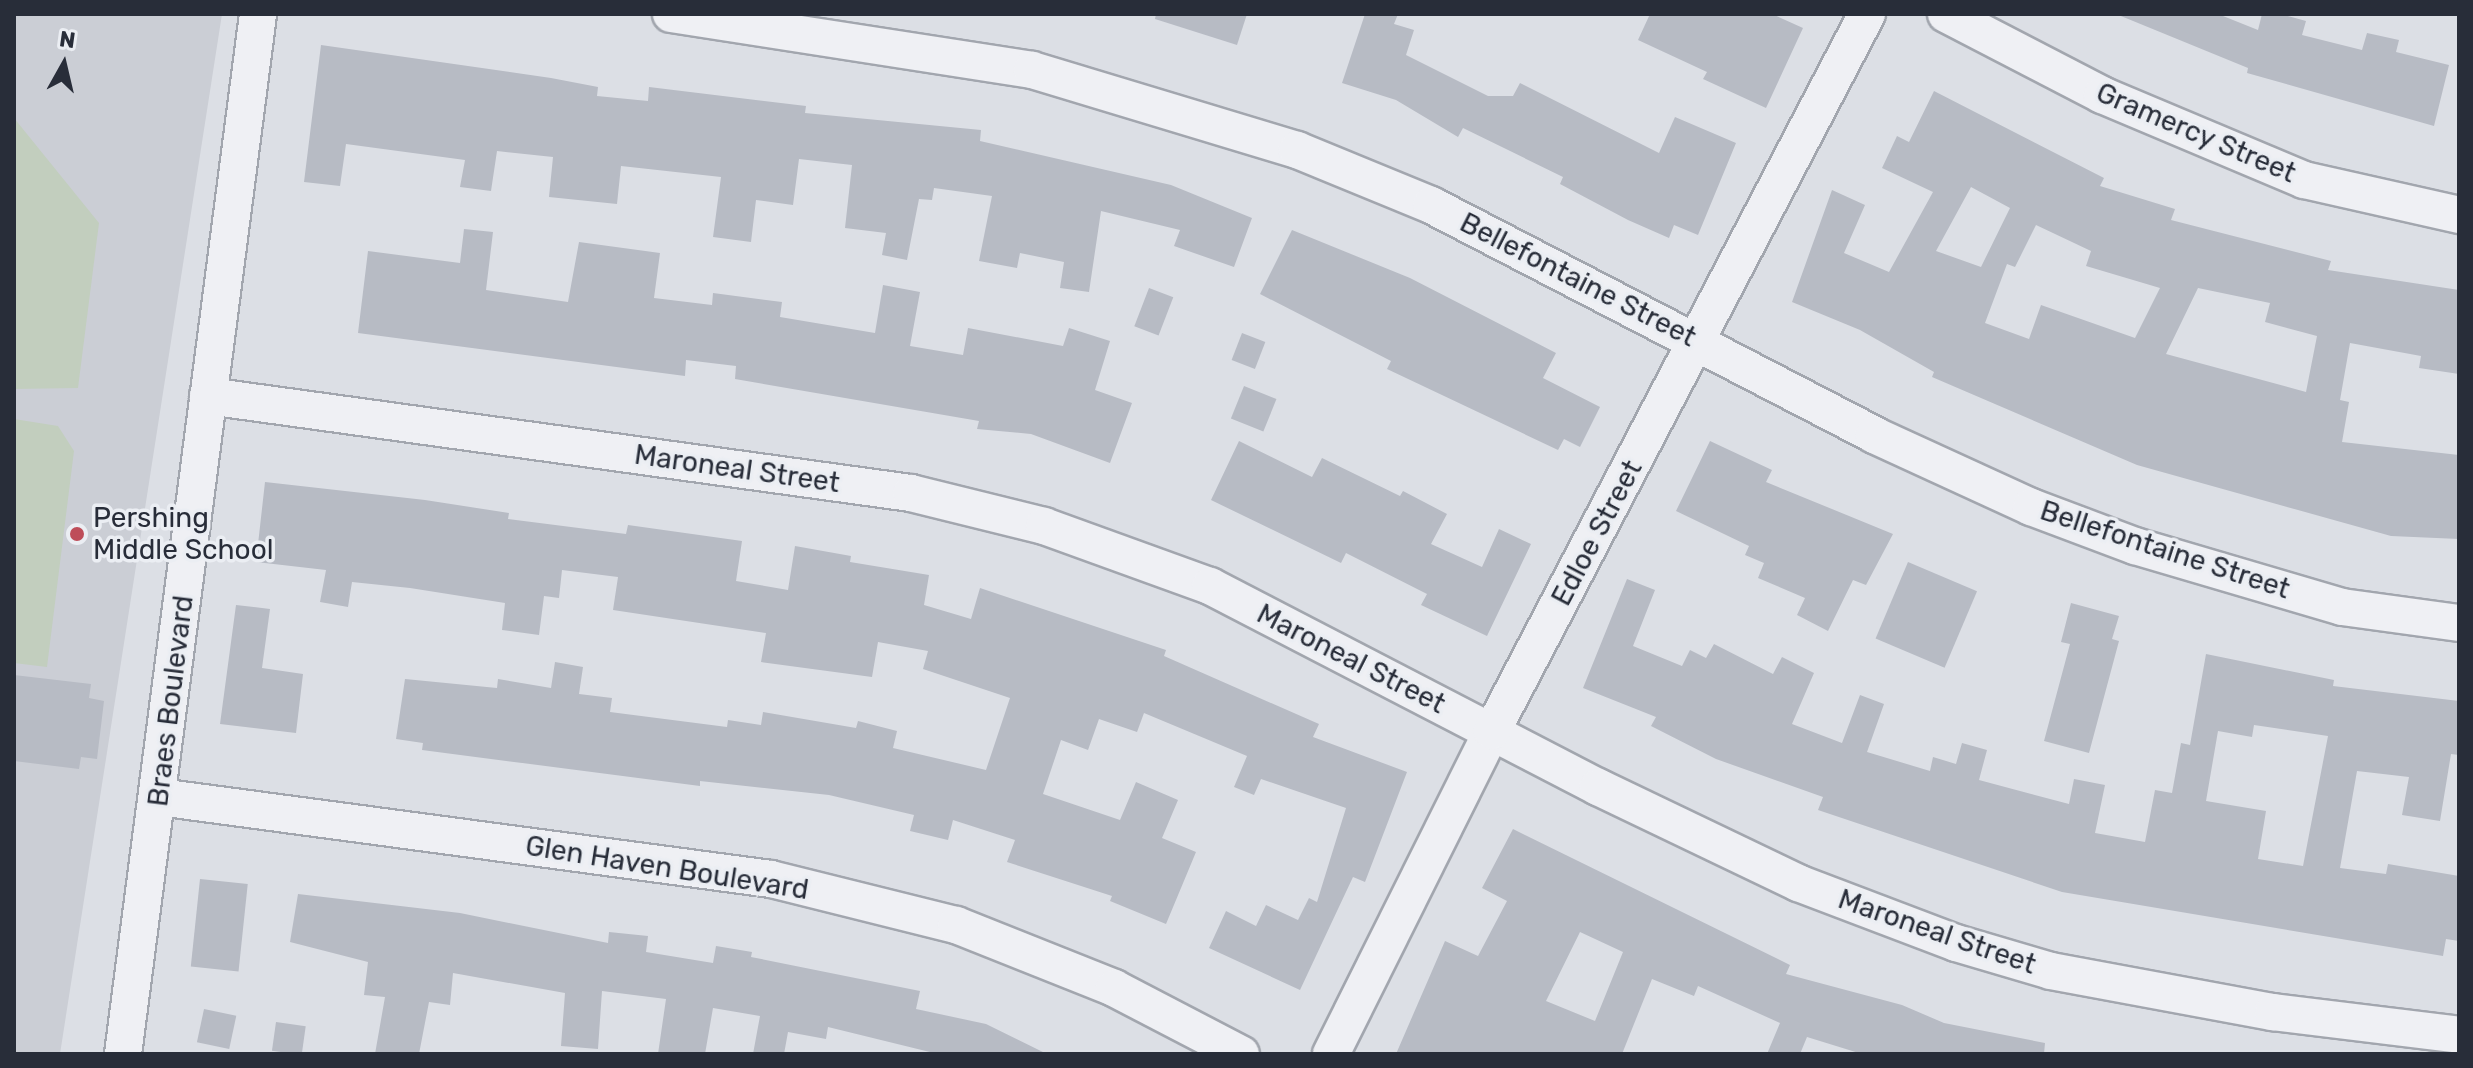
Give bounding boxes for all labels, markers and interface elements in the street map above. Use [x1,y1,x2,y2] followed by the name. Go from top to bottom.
[24,24,104,104] north arrow
[58,25,77,54] text: N
[2091,76,2301,190] street label: Gramercy Street
[1454,206,1702,354] street label: Bellefontaine Street
[632,438,842,500] street label: Maroneal Street
[1545,455,1649,611] street label: Edloe Street
[2036,494,2294,606] street label: Bellefontaine Street
[93,501,274,567] place label: Pershing Middle School
[68,525,86,543] marker: Pershing Middle School
[141,594,201,808] street label: Braes Boulevard
[1251,597,1451,721] street label: Maroneal Street
[523,829,811,907] street label: Glen Haven Boulevard
[1834,882,2040,982] street label: Maroneal Street

